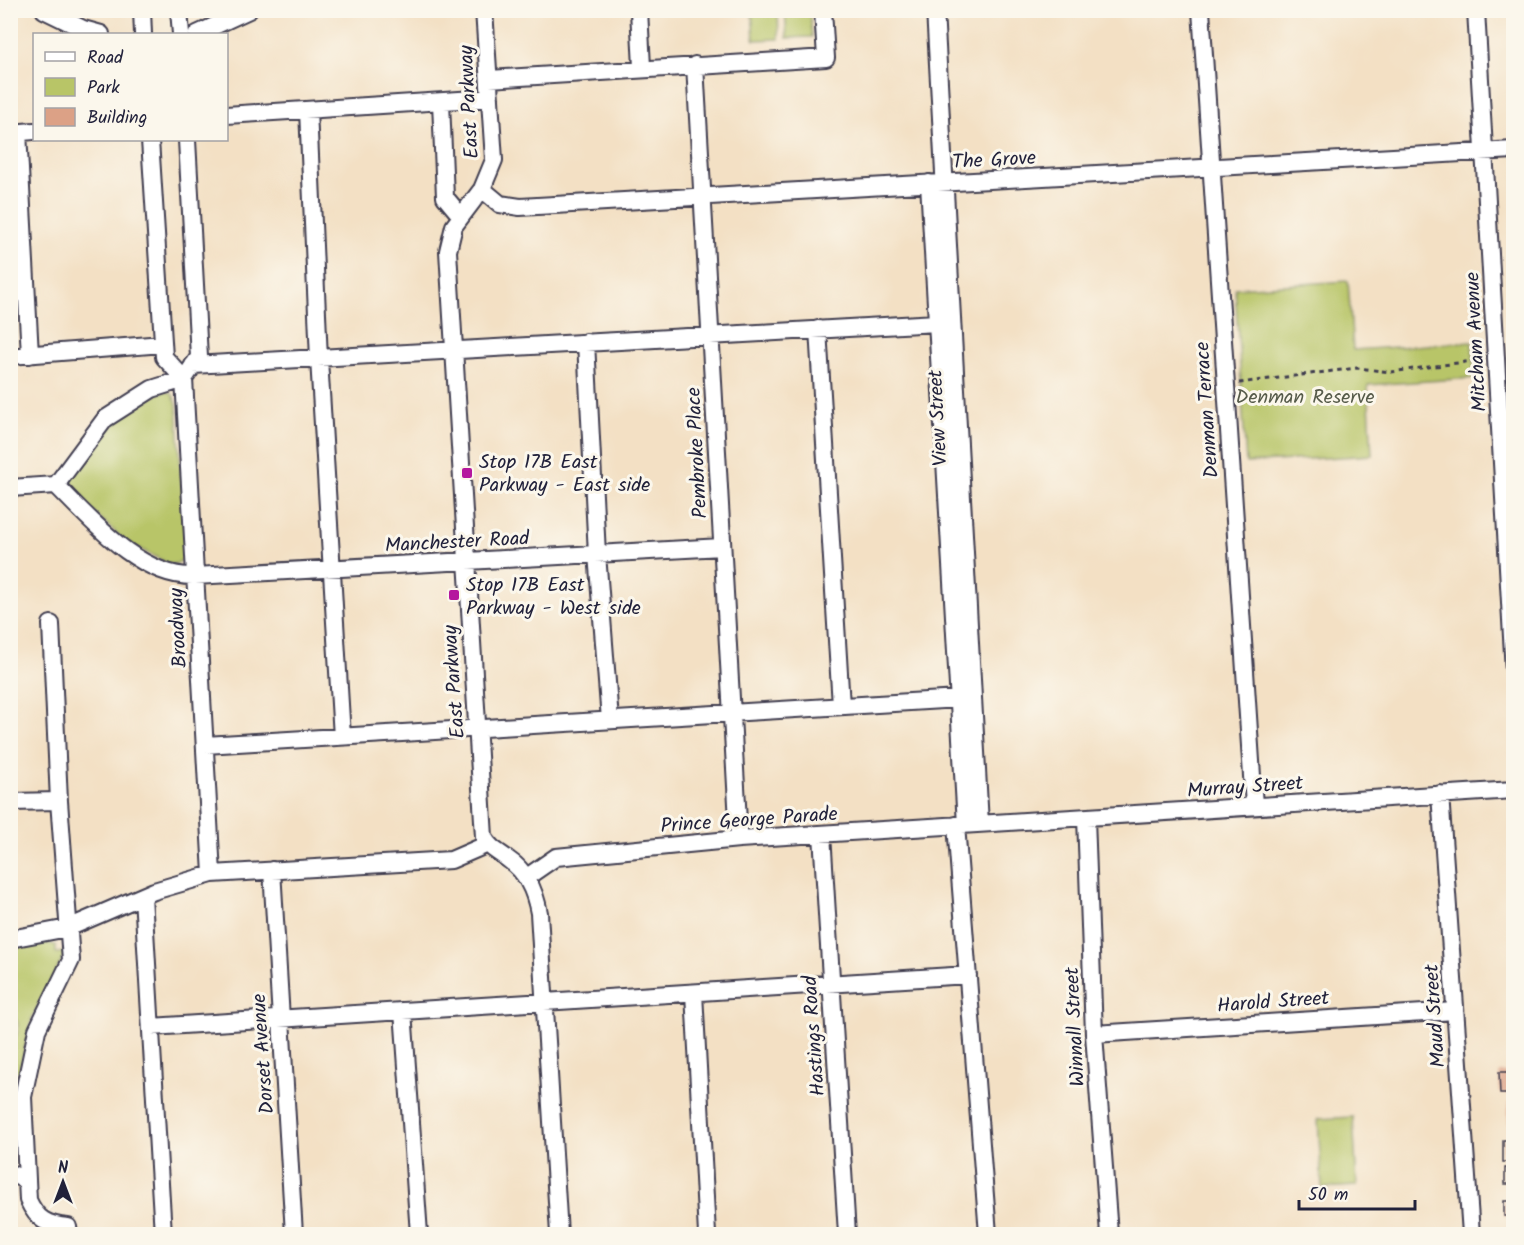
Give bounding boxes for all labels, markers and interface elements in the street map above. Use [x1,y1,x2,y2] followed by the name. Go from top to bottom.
[33,33,228,141] legend
[87,44,124,73] text: Road
[451,44,489,160] street label: East Parkway
[87,74,120,103] text: Park
[87,104,147,133] text: Building
[951,143,1037,179] street label: The Grove
[1457,271,1497,413] street label: Mitcham Avenue
[1187,341,1229,479] street label: Denman Terrace
[920,369,958,467] street label: View Street
[1236,382,1374,414] park label: Denman Reserve
[679,386,717,519] street label: Pembroke Place
[479,447,650,502] place label: Stop 17B East Parkway - East side
[460,466,474,480] marker: Stop 17B East Parkway - East side
[384,523,531,563] street label: Manchester Road
[466,570,641,625] place label: Stop 17B East Parkway - West side
[161,586,197,669] street label: Broadway
[447,588,461,602] marker: Stop 17B East Parkway - West side
[435,623,475,740] street label: East Parkway
[1186,768,1304,808] street label: Murray Street
[660,799,839,843] street label: Prince George Parade
[1416,963,1456,1069] street label: Maud Street
[1057,966,1095,1087] street label: Winnall Street
[795,974,835,1097] street label: Hastings Road
[1216,983,1330,1023] street label: Harold Street
[244,993,284,1115] street label: Dorset Avenue
[33,1152,93,1212] north arrow
[58,1156,68,1181] text: N
[1299,1173,1414,1211] scale bar
[1308,1181,1348,1210] text: 50 m

